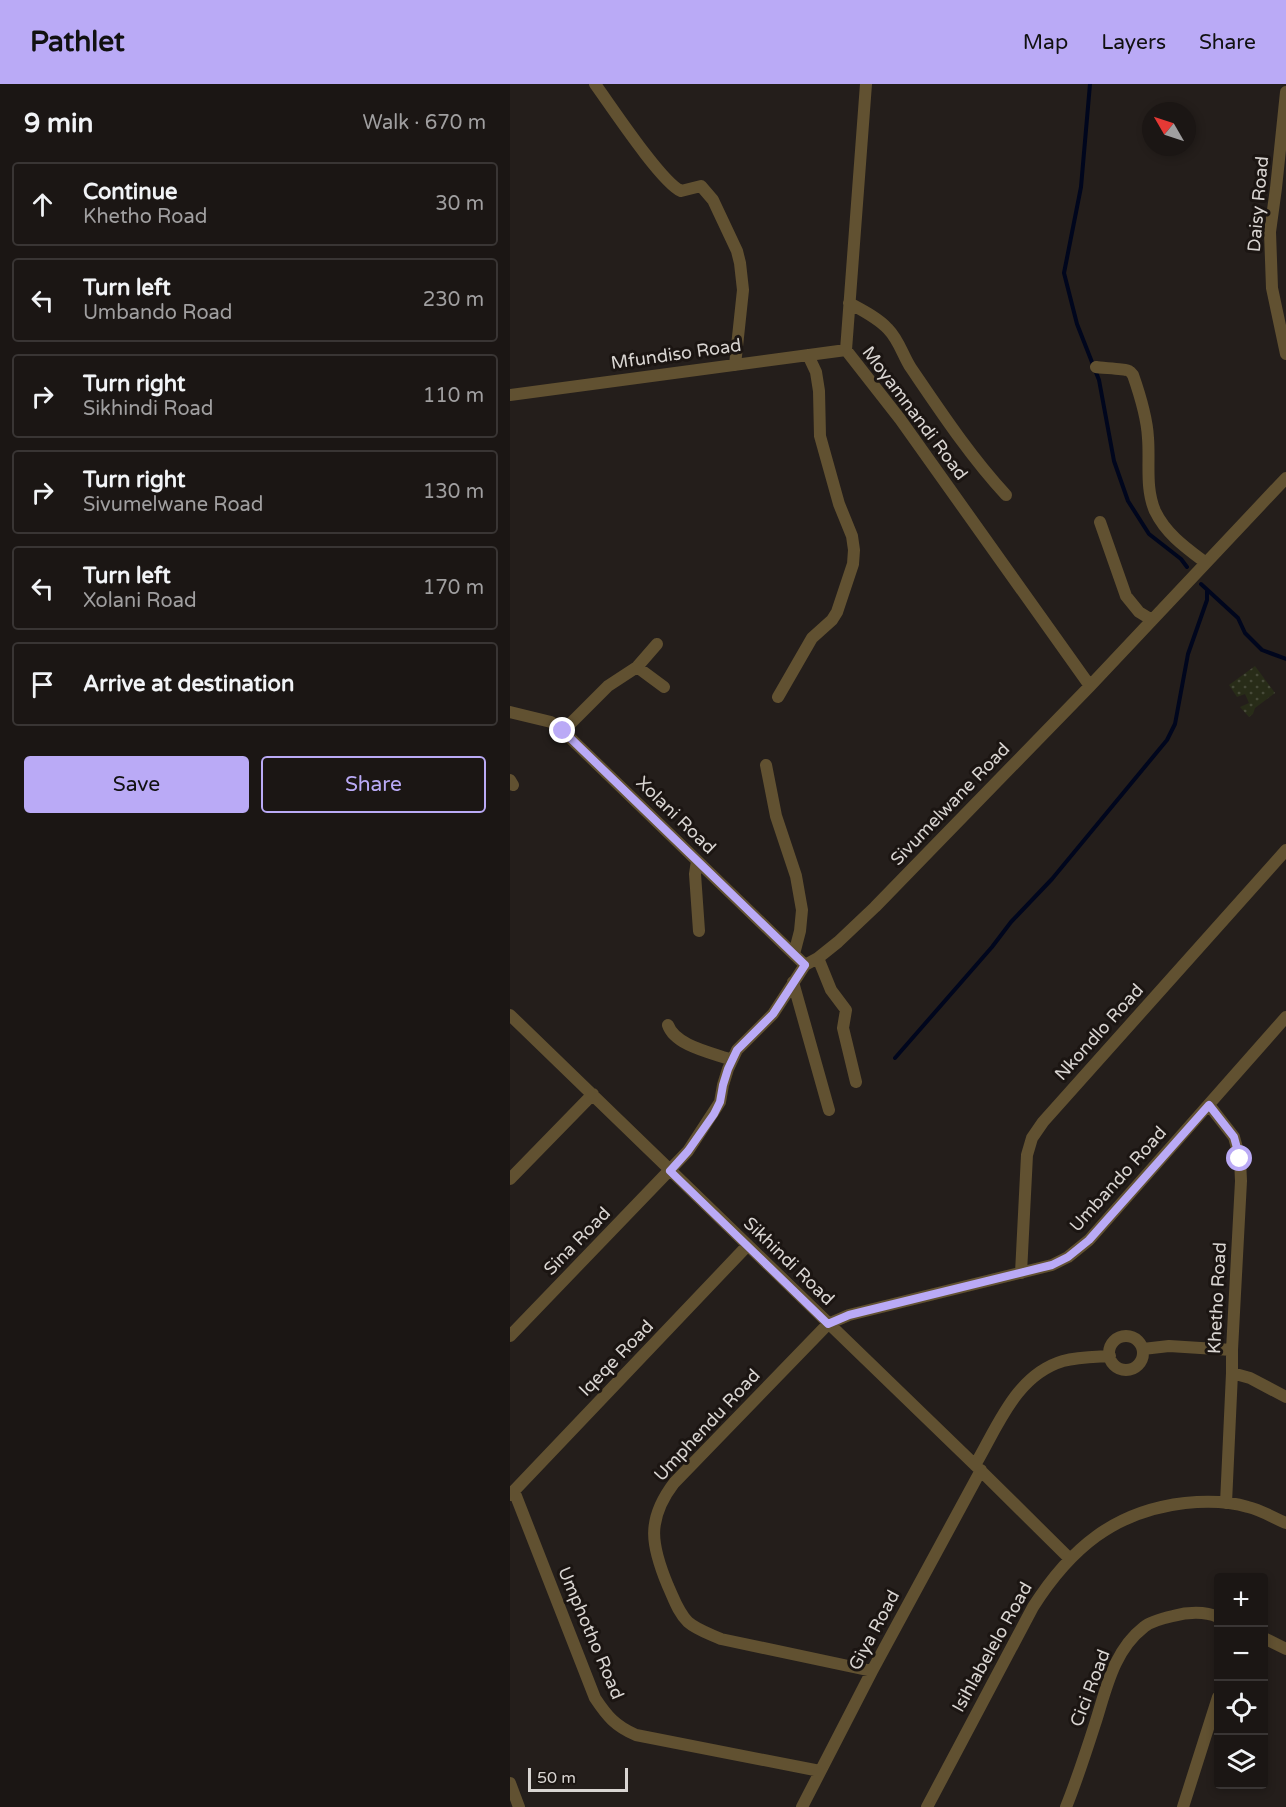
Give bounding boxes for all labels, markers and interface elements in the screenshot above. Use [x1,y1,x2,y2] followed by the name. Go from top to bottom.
[30,25,125,59] text: Pathlet
[1023,30,1068,55] text: Map
[1101,30,1166,55] text: Layers
[1199,30,1256,55] text: Share
[1142,102,1196,156] north arrow
[24,108,93,139] text: 9 min
[363,111,486,135] text: Walk · 670 m
[1243,155,1273,253] street label: Daisy Road
[83,179,178,205] text: Continue
[26,188,59,221] icon: ahead
[435,192,484,216] text: 30 m
[83,205,207,229] text: Khetho Road
[83,275,171,301] text: Turn left
[26,284,59,317] icon: left
[423,288,484,312] text: 230 m
[83,301,232,325] text: Umbando Road
[609,334,743,374] street label: Mfundiso Road
[857,342,973,484] street label: Moyamnandi Road
[83,371,185,397] text: Turn right
[26,380,59,413] icon: right
[423,384,484,408] text: 110 m
[83,397,213,421] text: Sikhindi Road
[83,467,185,493] text: Turn right
[26,476,59,509] icon: right
[423,480,484,504] text: 130 m
[83,493,263,517] text: Sivumelwane Road
[83,563,171,589] text: Turn left
[26,572,59,605] icon: left
[423,576,484,600] text: 170 m
[83,589,197,613] text: Xolani Road
[26,668,59,701] icon: arrive
[83,671,294,697] text: Arrive at destination
[549,717,575,743] route end
[886,738,1014,870] street label: Sivumelwane Road
[24,756,249,813] button: Save
[261,756,486,813] button: Share
[632,772,720,858] street label: Xolani Road
[1050,979,1148,1085] street label: Nkondlo Road
[1065,1122,1171,1236] street label: Umbando Road
[1226,1145,1252,1171] route start
[539,1202,615,1280] street label: Sina Road
[739,1212,839,1310] street label: Sikhindi Road
[1203,1242,1231,1354] street label: Khetho Road
[574,1315,658,1401] street label: Iqeqe Road
[649,1364,765,1486] street label: Umphendu Road
[553,1563,629,1703] street label: Umphotho Road
[1214,1573,1268,1789] map controls
[1214,1573,1268,1627] button: +
[947,1578,1037,1716] street label: Isihlabelelo Road
[844,1586,904,1674] street label: Giya Road
[1214,1627,1268,1681] button: −
[1065,1646,1115,1730] street label: Cici Road
[1214,1681,1268,1735] button: locate
[1214,1735,1268,1789] button: layers
[528,1765,628,1792] scale bar
[537,1768,576,1788] text: 50 m

